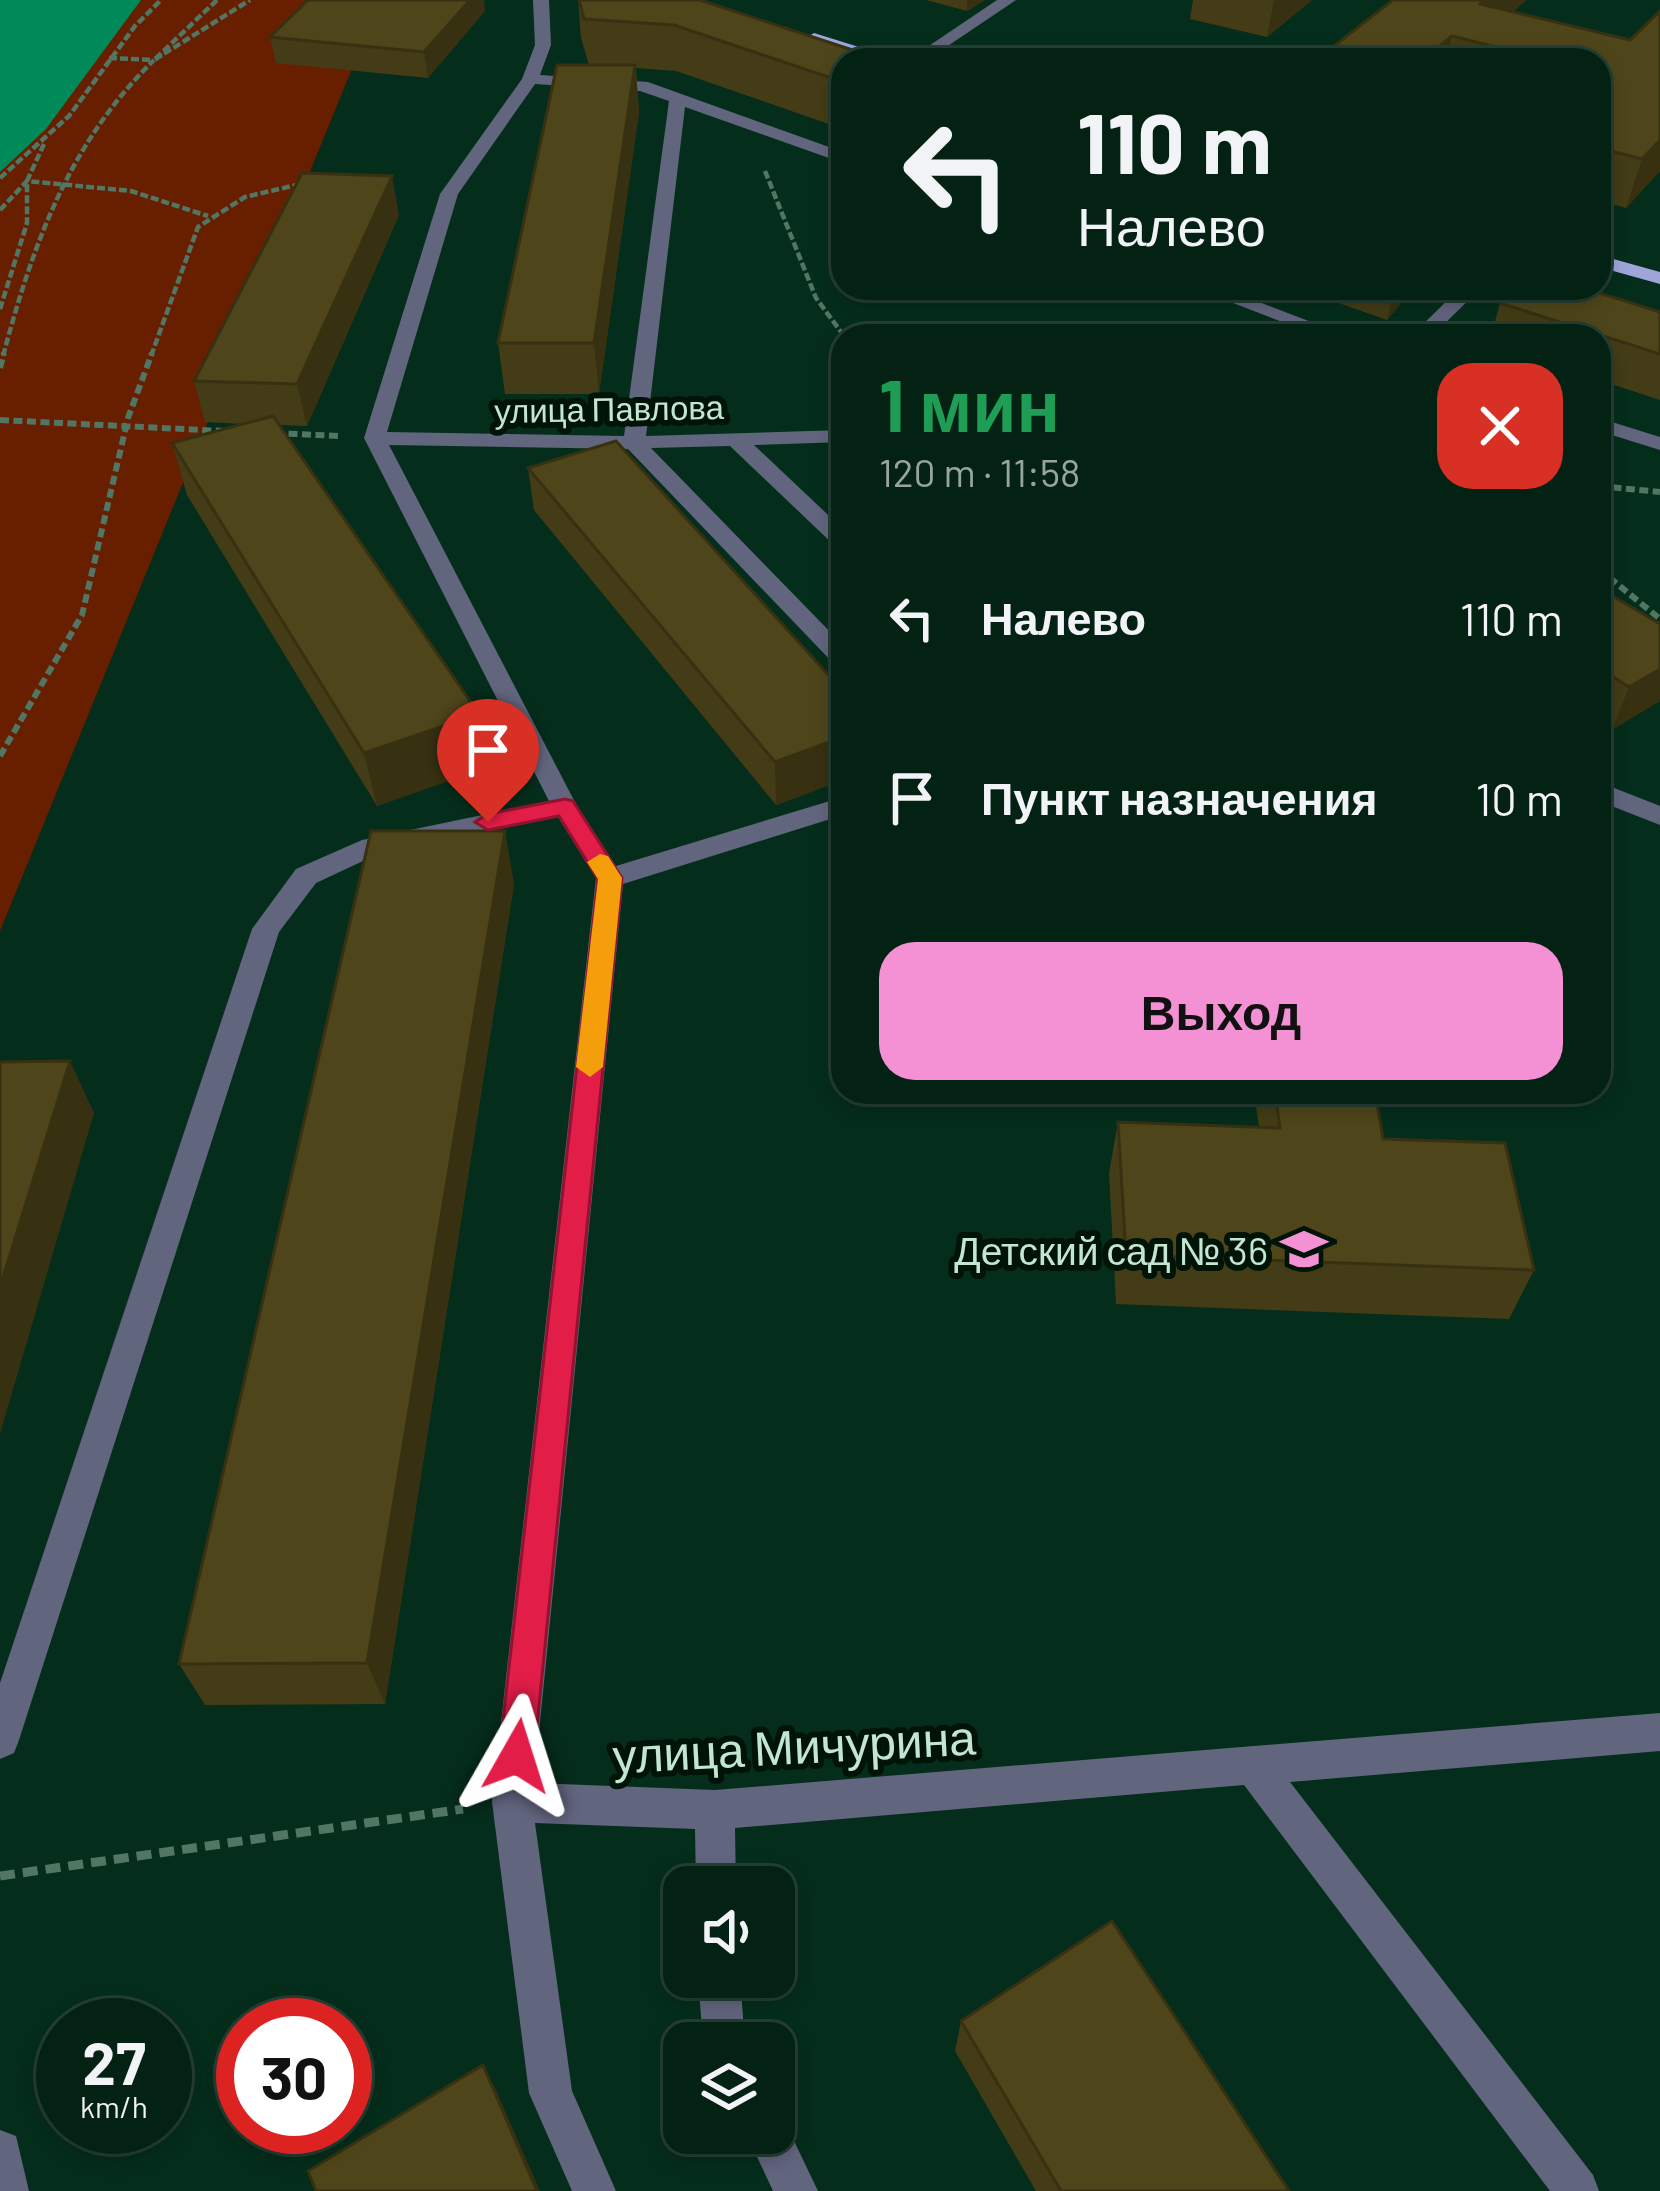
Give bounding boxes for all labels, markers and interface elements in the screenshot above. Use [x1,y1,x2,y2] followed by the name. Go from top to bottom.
[1077,90,1272,191] text: 110 m
[879,96,1035,252] icon: left
[1077,192,1266,257] text: Налево
[879,360,1060,446] text: 1 мин
[1437,363,1563,489] button: close
[494,386,725,430] street label: улица Павлова
[879,448,1080,495] text: 120 m · 11:58
[879,585,945,651] icon: left
[981,590,1146,644] text: Налево
[1460,591,1563,645] text: 110 m
[437,699,539,822] pin
[455,717,521,783] icon: arrive
[879,765,945,831] icon: arrive
[981,770,1378,824] text: Пункт назначения
[1476,771,1563,825] text: 10 m
[879,942,1563,1080] button: Выход
[1279,1224,1329,1274] school or university icon: Детский сад № 36
[954,1226,1268,1273] place label: Детский сад № 36
[454,1693,580,1819] position arrow
[611,1707,977,1783] street label: улица Мичурина
[663,1866,795,2154] map controls
[663,1866,795,1998] button: sound
[216,1998,372,2154] speed limit sign: 30
[663,2022,795,2154] button: layers
[82,2025,146,2097] text: 27
[80,2088,148,2124] text: km/h

